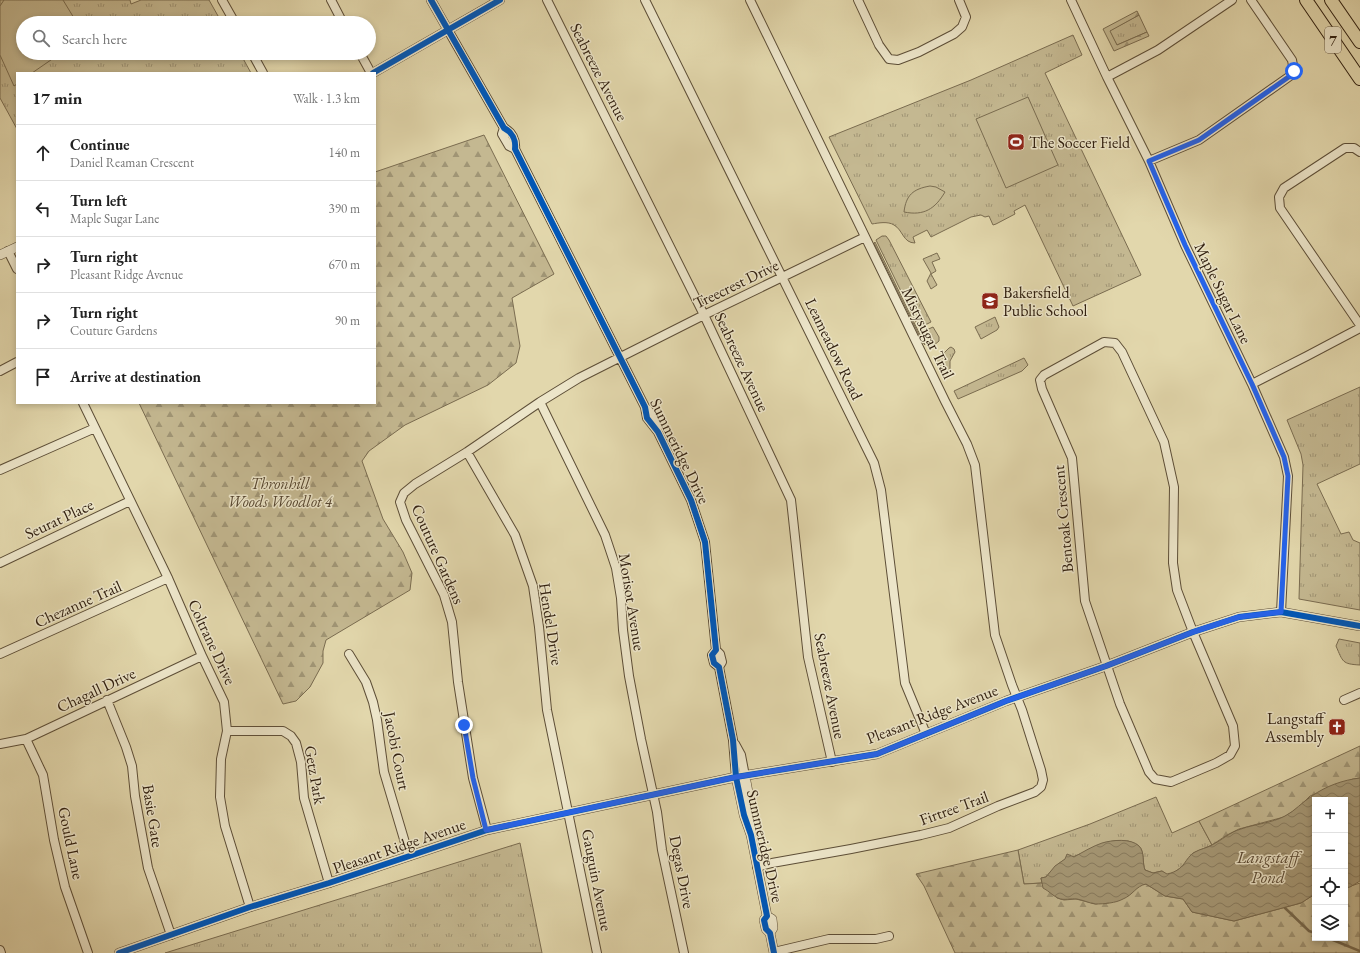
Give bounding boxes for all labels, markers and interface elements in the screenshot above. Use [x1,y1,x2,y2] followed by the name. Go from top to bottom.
[16,16,376,60] search box
[565,19,633,125] street label: Seabreeze Avenue
[30,27,52,49] icon: search
[1325,27,1341,53] road number: 7
[62,29,127,48] text: Search here
[1285,62,1303,80] route start
[32,87,82,109] text: 17 min
[293,90,360,107] text: Walk · 1.3 km
[1006,132,1026,152] sports icon: The Soccer Field
[1029,132,1131,153] place label: The Soccer Field
[70,135,130,154] text: Continue
[32,142,54,164] icon: ahead
[329,144,360,161] text: 140 m
[70,154,194,171] text: Daniel Reaman Crescent
[70,191,127,210] text: Turn left
[32,198,54,220] icon: left
[329,200,360,217] text: 390 m
[70,210,159,227] text: Maple Sugar Lane
[1189,239,1257,347] street label: Maple Sugar Lane
[70,247,138,266] text: Turn right
[32,254,54,276] icon: right
[690,254,782,314] street label: Treecrest Drive
[329,256,360,273] text: 670 m
[70,266,183,283] text: Pleasant Ridge Avenue
[1003,282,1088,321] place label: Bakersfield Public School
[897,284,959,383] street label: Mistysugar Trail
[980,291,1000,311] school or university icon: Bakersfield Public School
[800,295,868,404] street label: Leameadow Road
[70,303,138,322] text: Turn right
[710,309,774,415] street label: Seabreeze Avenue
[32,310,54,332] icon: right
[335,312,360,329] text: 90 m
[70,322,157,339] text: Couture Gardens
[32,366,54,388] icon: arrive
[70,367,201,386] text: Arrive at destination
[645,395,715,507] street label: Summeridge Drive
[1048,464,1078,574] street label: Bentoak Crescent
[227,473,333,512] park label: Thronhill Woods Woodlot 4
[21,494,97,544] street label: Seurat Place
[407,501,469,607] street label: Couture Gardens
[614,552,650,652] street label: Morisot Avenue
[31,575,125,633] street label: Chezanne Trail
[534,581,568,667] street label: Hendel Drive
[183,596,241,688] street label: Coltrane Drive
[809,631,851,741] street label: Seabreeze Avenue
[53,663,139,717] street label: Chagall Drive
[863,679,1001,749] street label: Pleasant Ridge Avenue
[379,708,415,792] street label: Jacobi Court
[1264,708,1326,747] place label: Langstaff Assembly
[455,716,473,734] route end
[1327,717,1347,737] church icon: Langstaff Assembly
[299,744,331,807] street label: Getz Park
[138,783,168,849] street label: Basie Gate
[917,786,992,830] street label: Firtree Trail
[742,788,788,904] street label: Summeridge Drive
[1312,797,1348,941] map controls
[1312,797,1348,833] button: +
[53,805,89,881] street label: Gould Lane
[330,813,468,879] street label: Pleasant Ridge Avenue
[577,827,617,933] street label: Gauguin Avenue
[1312,833,1348,869] button: −
[665,834,699,910] street label: Degas Drive
[1236,846,1303,888] water label: Langstaff Pond
[1312,869,1348,905] button: locate
[1312,905,1348,941] button: layers

